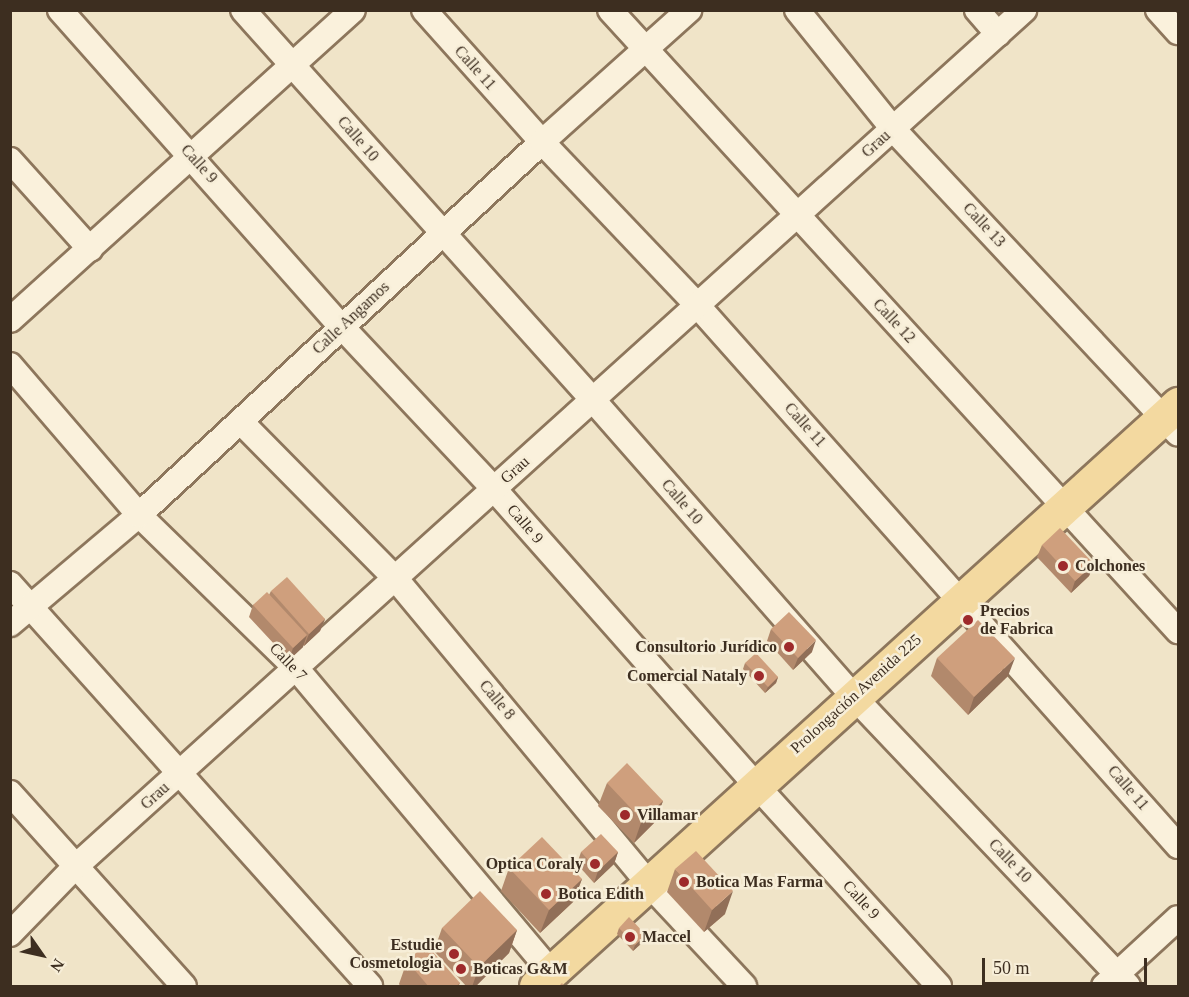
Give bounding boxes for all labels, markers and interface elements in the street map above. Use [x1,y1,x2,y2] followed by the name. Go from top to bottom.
[450,42,500,94] street label: Calle 11
[333,112,383,166] street label: Calle 10
[858,126,894,162] street label: Grau
[177,141,221,187] street label: Calle 9
[959,199,1009,251] street label: Calle 13
[308,277,394,359] street label: Calle Angamos
[869,295,919,347] street label: Calle 12
[780,399,830,451] street label: Calle 11
[497,452,533,488] street label: Grau
[657,475,707,529] street label: Calle 10
[503,500,547,548] street label: Calle 9
[1075,556,1145,576] place label: Colchones
[1056,559,1070,573] marker: Colchones
[980,601,1053,639] place label: Precios de Fabrica
[961,613,975,627] marker: Precios de Fabrica
[786,630,926,758] street label: Prolongación Avenida 225
[635,637,777,657] place label: Consultorio Jurídico
[265,639,311,685] street label: Calle 7
[782,640,796,654] marker: Consultorio Jurídico
[627,666,747,686] place label: Comercial Nataly
[752,669,766,683] marker: Comercial Nataly
[475,676,519,724] street label: Calle 8
[1103,762,1153,814] street label: Calle 11
[137,778,173,814] street label: Grau
[637,805,698,825] place label: Villamar
[618,808,632,822] marker: Villamar
[984,835,1036,887] street label: Calle 10
[486,854,583,874] place label: Optica Coraly
[588,857,602,871] marker: Optica Coraly
[696,872,823,892] place label: Botica Mas Farma
[677,875,691,889] marker: Botica Mas Farma
[839,877,883,923] street label: Calle 9
[558,884,644,904] place label: Botica Edith
[539,887,553,901] marker: Botica Edith
[12,925,72,985] north arrow
[642,927,691,947] place label: Maccel
[623,930,637,944] marker: Maccel
[350,935,442,973] place label: Estudie Cosmetologia
[985,946,1150,984] scale bar
[447,947,461,961] marker: Estudie Cosmetologia
[47,956,68,975] text: N
[993,958,1030,978] text: 50 m
[473,959,568,979] place label: Boticas G&M
[454,962,468,976] marker: Boticas G&M

